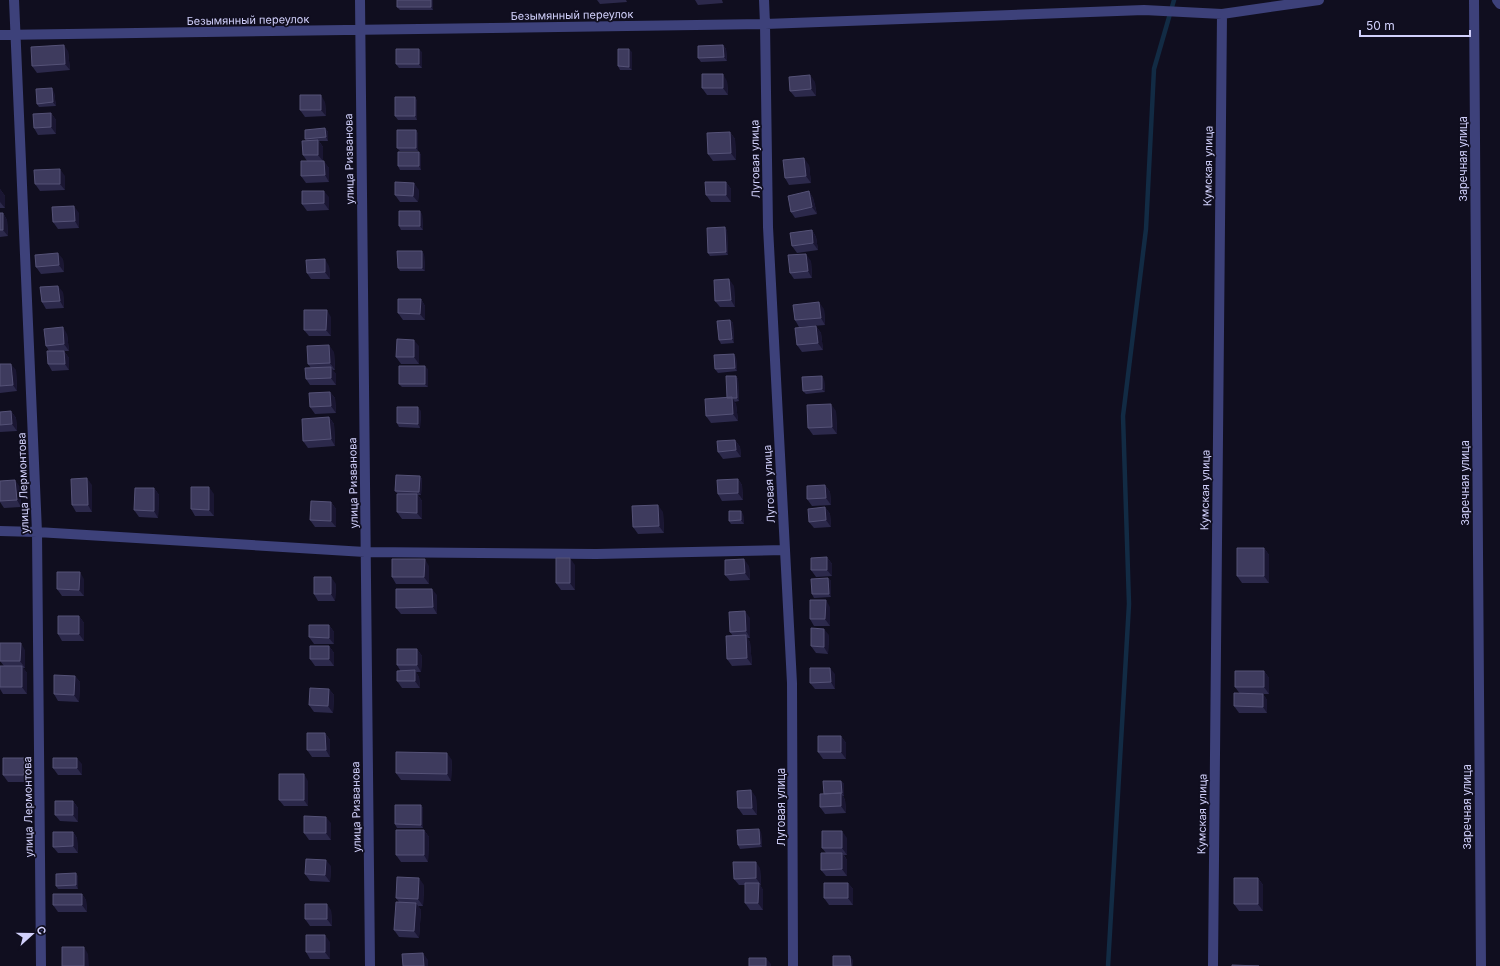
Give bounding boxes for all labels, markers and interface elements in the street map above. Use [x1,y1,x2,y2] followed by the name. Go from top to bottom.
[511,7,633,23] street label: Безымянный переулок
[187,12,309,28] street label: Безымянный переулок
[1360,12,1470,38] scale bar
[1366,18,1395,33] text: 50 m
[341,113,357,205] street label: улица Ризванова
[1456,116,1470,202] street label: Заречная улица
[747,120,763,198] street label: Луговая улица
[1200,126,1216,206] street label: Кумская улица
[14,432,32,534] street label: улица Лермонтова
[345,437,361,529] street label: улица Ризванова
[1458,440,1472,526] street label: Заречная улица
[760,444,778,524] street label: Луговая улица
[1197,450,1213,530] street label: Кумская улица
[20,756,36,858] street label: улица Лермонтова
[348,761,364,853] street label: улица Ризванова
[1460,764,1474,850] street label: Заречная улица
[774,768,788,846] street label: Луговая улица
[1194,774,1210,854] street label: Кумская улица
[12,914,52,954] north arrow
[33,924,49,937] text: С

